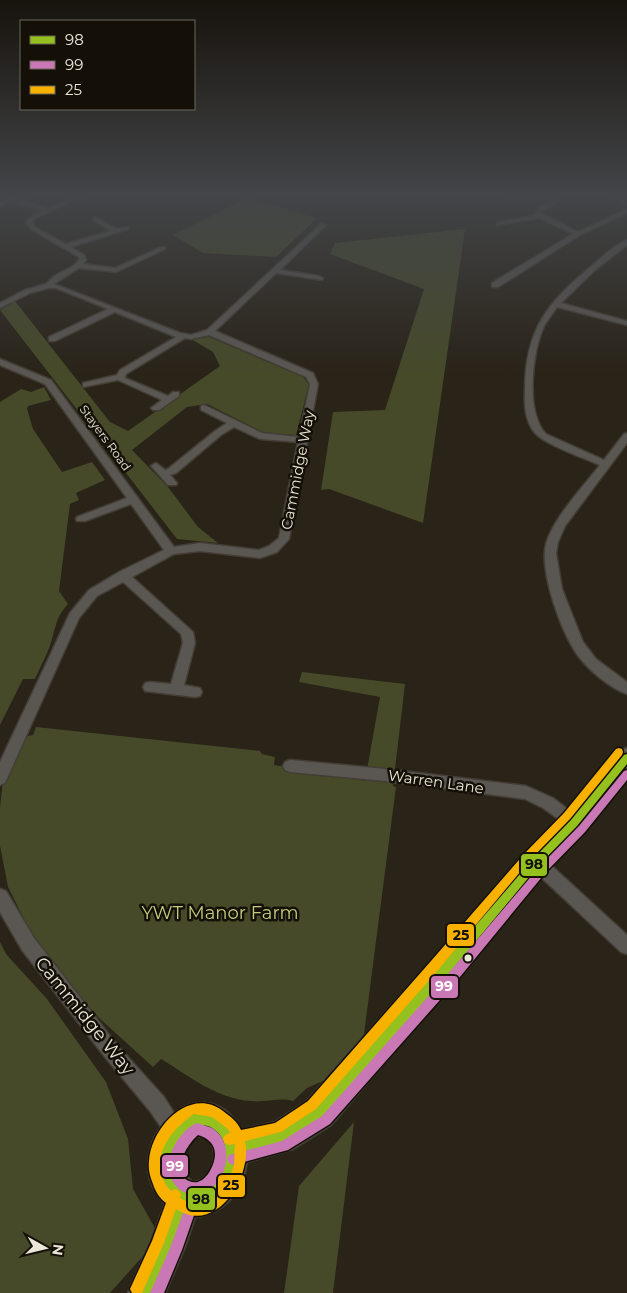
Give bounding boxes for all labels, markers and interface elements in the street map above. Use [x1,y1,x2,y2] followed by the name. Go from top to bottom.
[20,20,195,110] legend
[65,30,84,49] text: 98
[65,55,83,74] text: 99
[65,80,82,99] text: 25
[77,402,134,474] street label: Stayers Road
[277,408,319,531] street label: Cammidge Way
[387,765,485,798] street label: Warren Lane
[520,853,548,877] line badge: 98
[525,855,543,873] text: 98
[141,902,299,924] park label: YWT Manor Farm
[446,923,475,947] line badge: 25
[453,926,469,944] text: 25
[31,953,139,1080] street label: Cammidge Way
[463,953,473,963] unlabelled marker
[430,975,459,999] line badge: 99
[435,977,453,995] text: 99
[161,1154,189,1178] line badge: 99
[166,1157,184,1175] text: 99
[217,1174,246,1198] line badge: 25
[223,1176,239,1194] text: 25
[187,1187,216,1211] line badge: 98
[192,1190,210,1208] text: 98
[20,1223,70,1273] north arrow
[48,1243,68,1257] text: N

